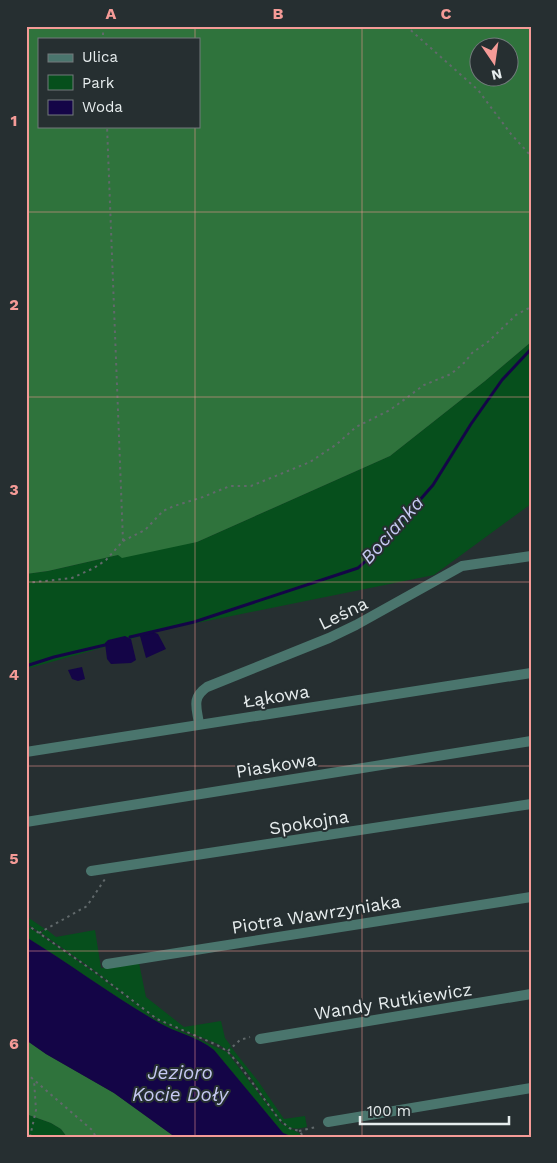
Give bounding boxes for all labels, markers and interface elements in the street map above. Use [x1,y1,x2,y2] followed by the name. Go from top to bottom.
[106,4,117,23] text: A
[273,4,284,23] text: B
[441,4,452,23] text: C
[38,38,200,128] legend
[470,38,520,88] north arrow
[82,48,119,66] text: Ulica
[490,66,504,84] text: N
[82,74,115,92] text: Park
[82,98,123,116] text: Woda
[11,111,17,130] text: 1
[9,295,19,314] text: 2
[9,480,19,499] text: 3
[356,491,429,569] water label: Bocianka
[315,592,371,634] street label: Leśna
[9,665,19,684] text: 4
[241,680,311,712] street label: Łąkowa
[234,748,318,782] street label: Piaskowa
[268,805,350,839] street label: Spokojna
[9,849,19,868] text: 5
[230,890,402,938] street label: Piotra Wawrzyniaka
[313,978,473,1024] street label: Wandy Rutkiewicz
[9,1034,19,1053] text: 6
[132,1061,229,1106] water label: Jezioro Kocie Doły
[360,1093,508,1125] scale bar
[367,1102,411,1120] text: 100 m

